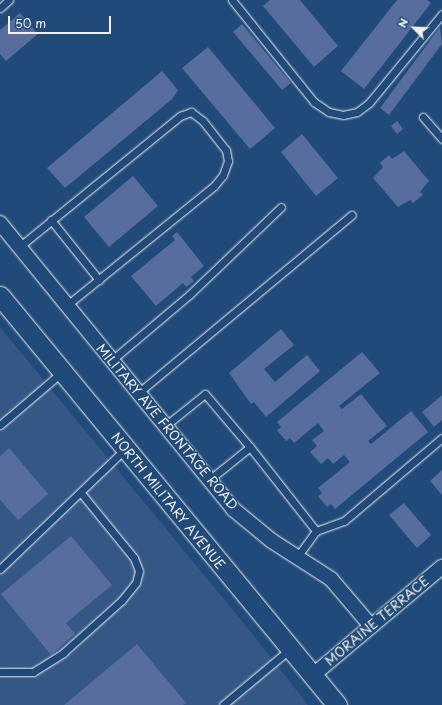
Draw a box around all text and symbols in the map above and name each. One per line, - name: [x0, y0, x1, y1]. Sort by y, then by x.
- scale bar: [10, 8, 113, 34]
- north arrow: [394, 8, 434, 48]
- text: 50 m: [15, 14, 46, 32]
- text: N: [393, 15, 412, 30]
- street label: MILITARY AVE FRONTAGE ROAD: [93, 340, 241, 514]
- street label: NORTH MILITARY AVENUE: [108, 429, 228, 573]
- street label: MORAINE TERRACE: [322, 573, 432, 669]

